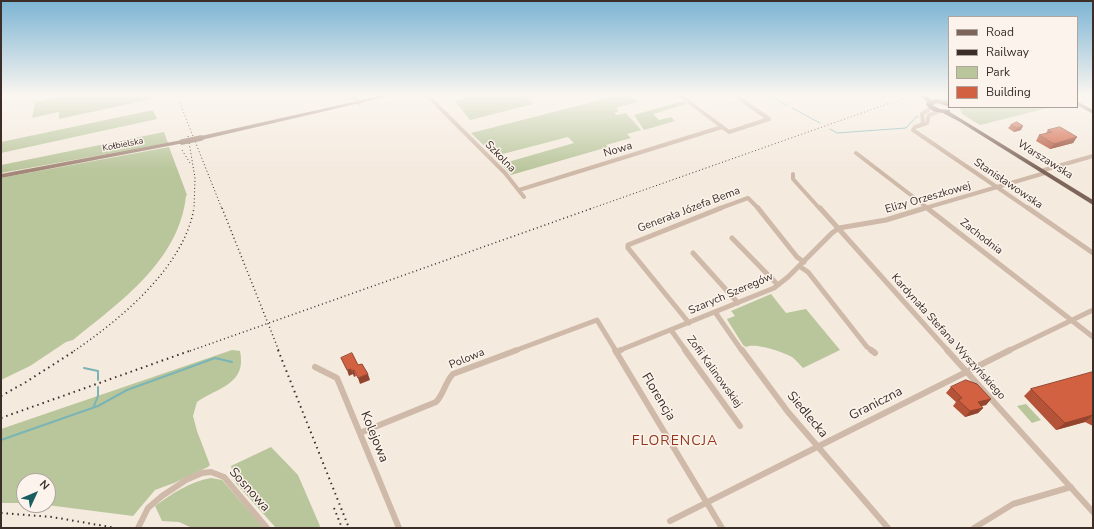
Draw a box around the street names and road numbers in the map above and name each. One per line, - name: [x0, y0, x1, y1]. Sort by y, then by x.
- street label: Kołbielska: [102, 136, 144, 154]
- street label: Warszawska: [1015, 138, 1075, 182]
- street label: Szkolna: [482, 139, 518, 175]
- street label: Nowa: [602, 139, 634, 161]
- street label: Stanisławowska: [971, 156, 1045, 212]
- street label: Elizy Orzeszkowej: [884, 179, 972, 217]
- street label: Generała Józefa Bema: [636, 184, 742, 236]
- street label: Zachodnia: [957, 216, 1005, 258]
- street label: Szarych Szeregów: [687, 270, 775, 318]
- street label: Kardynała Stefana Wyszyńskiego: [888, 271, 1008, 403]
- street label: Zofii Kalinowskiej: [683, 333, 745, 411]
- street label: Polowa: [447, 346, 487, 372]
- street label: Florencja: [638, 370, 678, 424]
- street label: Graniczna: [847, 384, 905, 424]
- street label: Siedlecka: [783, 389, 831, 441]
- street label: Kolejowa: [357, 409, 391, 465]
- street label: Sosnowa: [225, 465, 273, 515]

